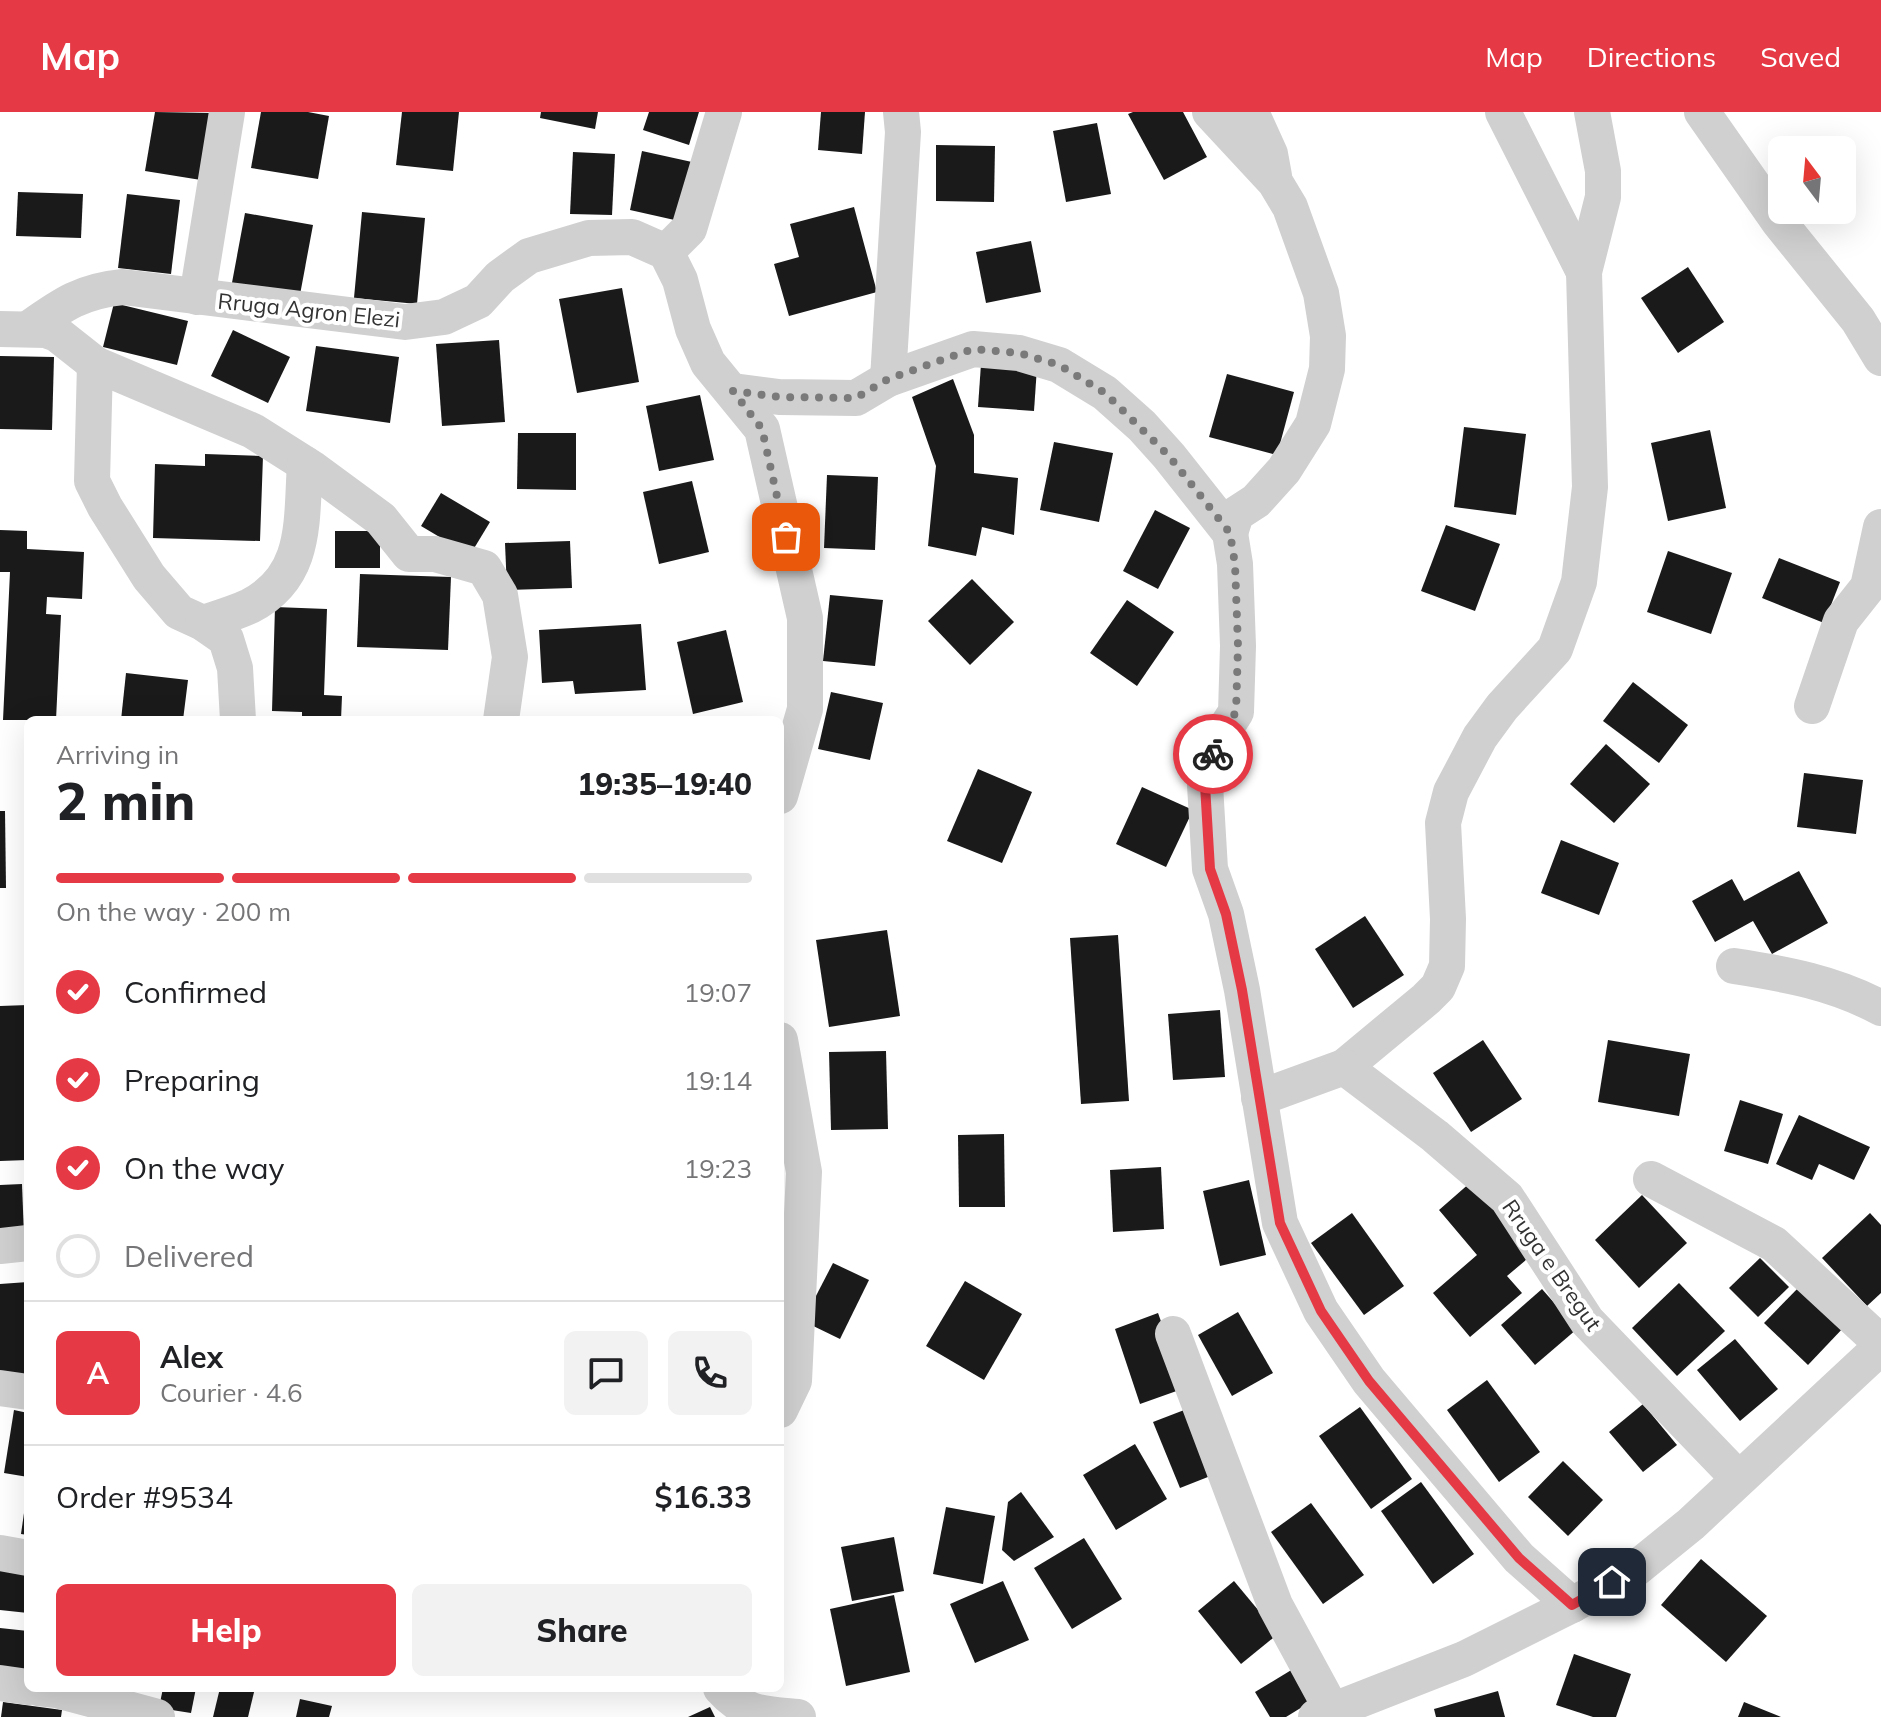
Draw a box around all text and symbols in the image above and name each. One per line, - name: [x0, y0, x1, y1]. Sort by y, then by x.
- text: Map: [40, 32, 120, 80]
- text: Map: [1485, 39, 1543, 74]
- text: Directions: [1587, 39, 1716, 74]
- text: Saved: [1760, 39, 1841, 74]
- north arrow: [1768, 136, 1856, 224]
- map controls: [1768, 136, 1856, 224]
- street label: Rruga Agron Elezi: [216, 287, 402, 333]
- pin: [752, 503, 820, 571]
- icon: bag: [764, 515, 808, 559]
- courier: [1173, 714, 1253, 794]
- icon: bike: [1191, 732, 1235, 776]
- text: Arriving in: [56, 738, 179, 771]
- text: 19:35–19:40: [577, 765, 752, 803]
- text: 2 min: [56, 768, 195, 833]
- text: On the way · 200 m: [56, 895, 291, 928]
- icon: check: [56, 970, 100, 1014]
- text: Confirmed: [124, 973, 267, 1011]
- text: 19:07: [684, 976, 752, 1009]
- icon: check: [56, 1058, 100, 1102]
- text: Preparing: [124, 1061, 260, 1099]
- text: 19:14: [684, 1064, 752, 1097]
- icon: check: [56, 1146, 100, 1190]
- text: On the way: [124, 1149, 284, 1187]
- text: 19:23: [684, 1152, 752, 1185]
- street label: Rruga e Bregut: [1496, 1194, 1608, 1336]
- text: Delivered: [124, 1237, 254, 1275]
- button: chat: [564, 1331, 648, 1415]
- button: phone: [668, 1331, 752, 1415]
- text: Alex: [160, 1338, 223, 1376]
- text: A: [87, 1354, 109, 1392]
- text: Courier · 4.6: [160, 1376, 303, 1409]
- text: Order #9534: [56, 1478, 233, 1516]
- text: $16.33: [655, 1478, 752, 1516]
- pin: [1578, 1548, 1646, 1616]
- icon: home: [1590, 1560, 1634, 1604]
- button: Help: [56, 1584, 396, 1676]
- button: Share: [412, 1584, 752, 1676]

